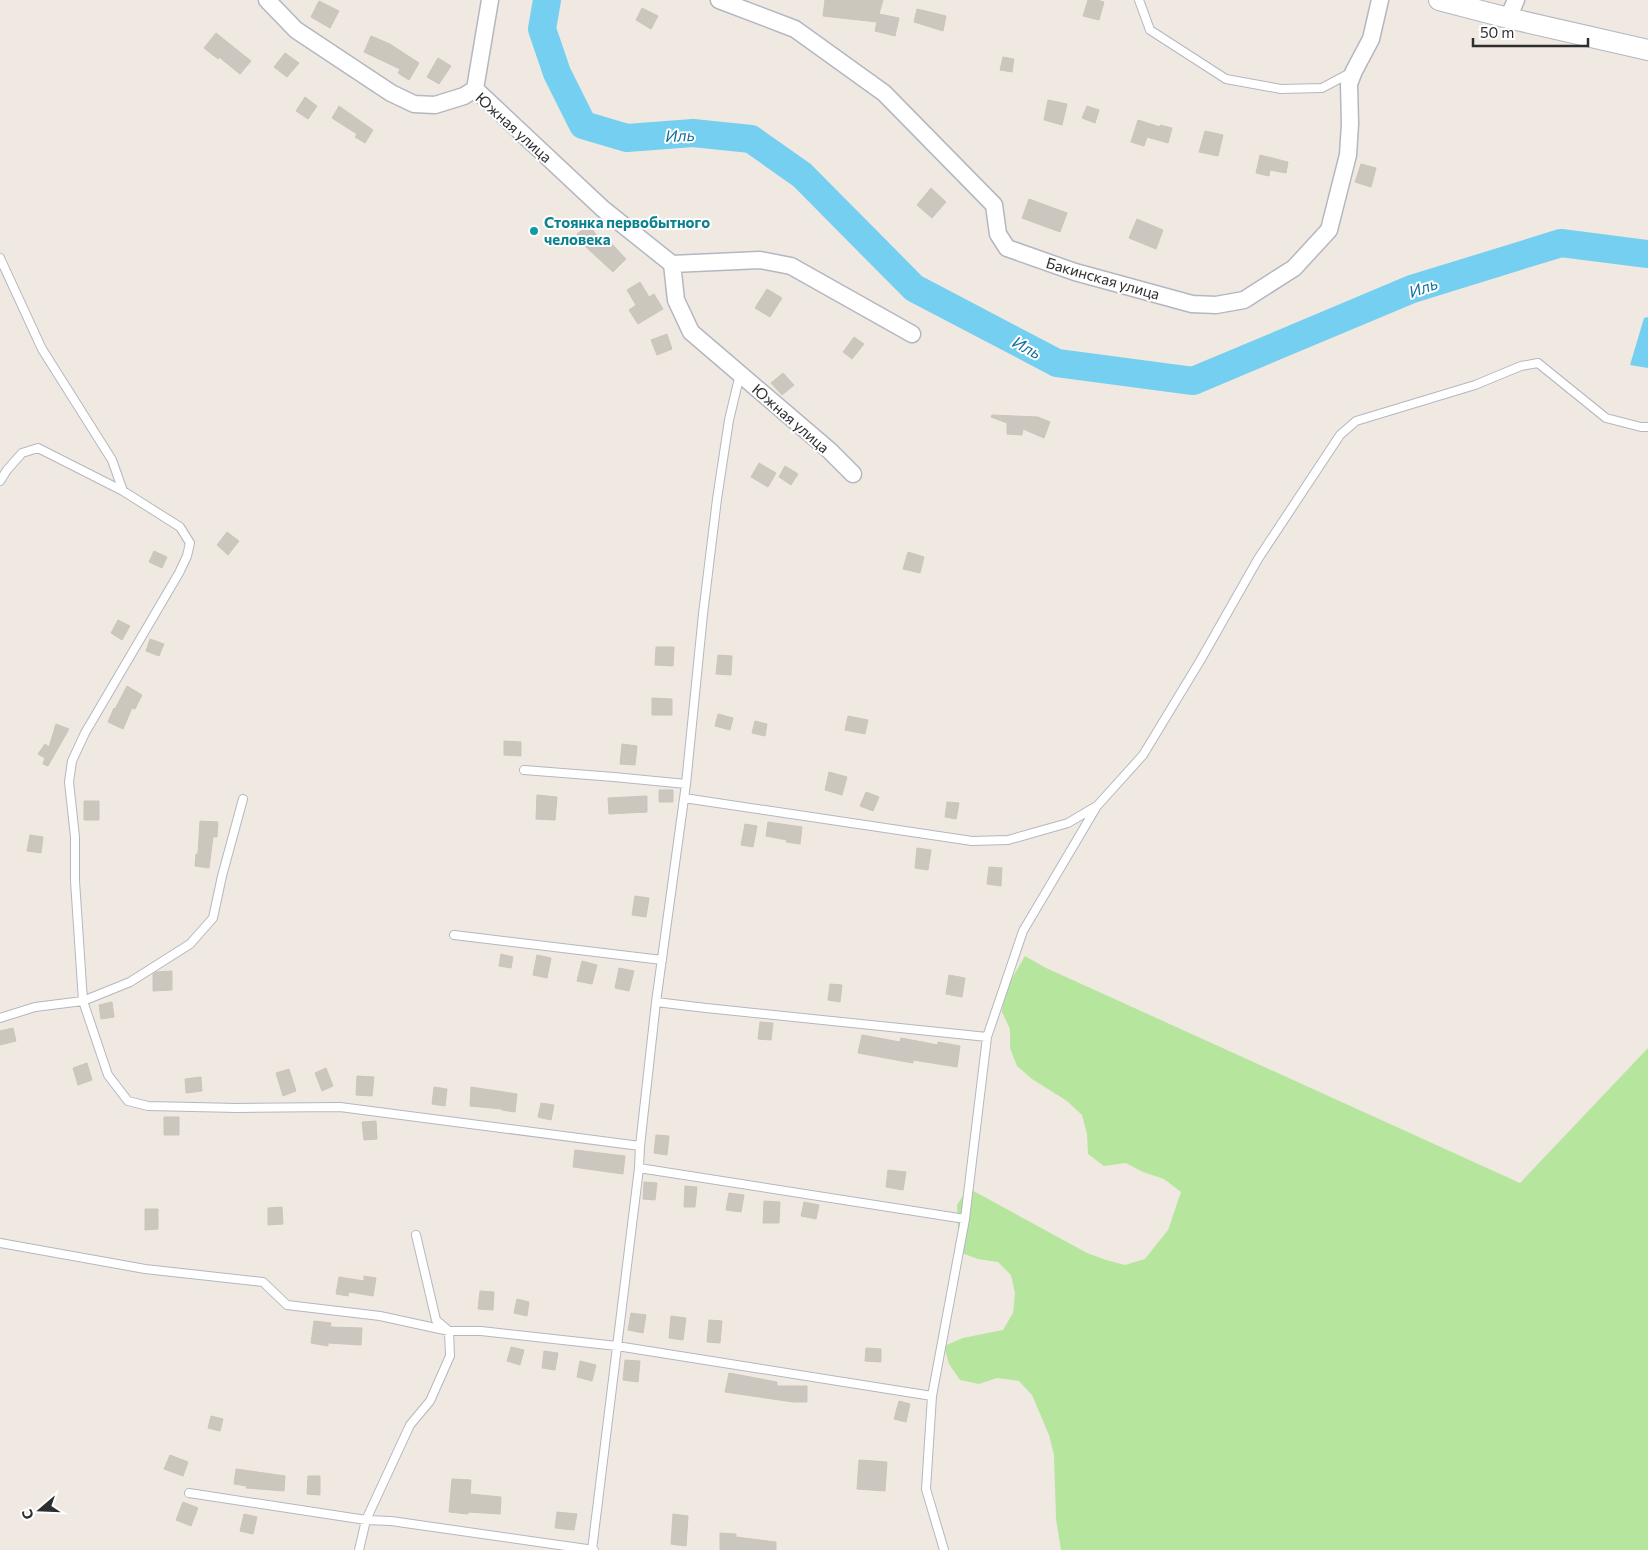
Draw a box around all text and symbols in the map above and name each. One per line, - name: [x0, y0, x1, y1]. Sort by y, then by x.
- scale bar: [1473, 15, 1588, 47]
- text: 50 m: [1480, 23, 1514, 41]
- street label: Южная улица: [472, 88, 556, 166]
- water label: Иль: [665, 125, 695, 145]
- place label: Стоянка первобытного человека: [544, 213, 710, 248]
- marker: Стоянка первобытного человека: [528, 225, 540, 237]
- street label: Бакинская улица: [1044, 253, 1162, 303]
- water label: Иль: [1406, 273, 1440, 301]
- water label: Иль: [1010, 332, 1044, 362]
- street label: Южная улица: [749, 380, 833, 456]
- north arrow: [15, 1485, 65, 1535]
- text: С: [18, 1507, 37, 1522]

